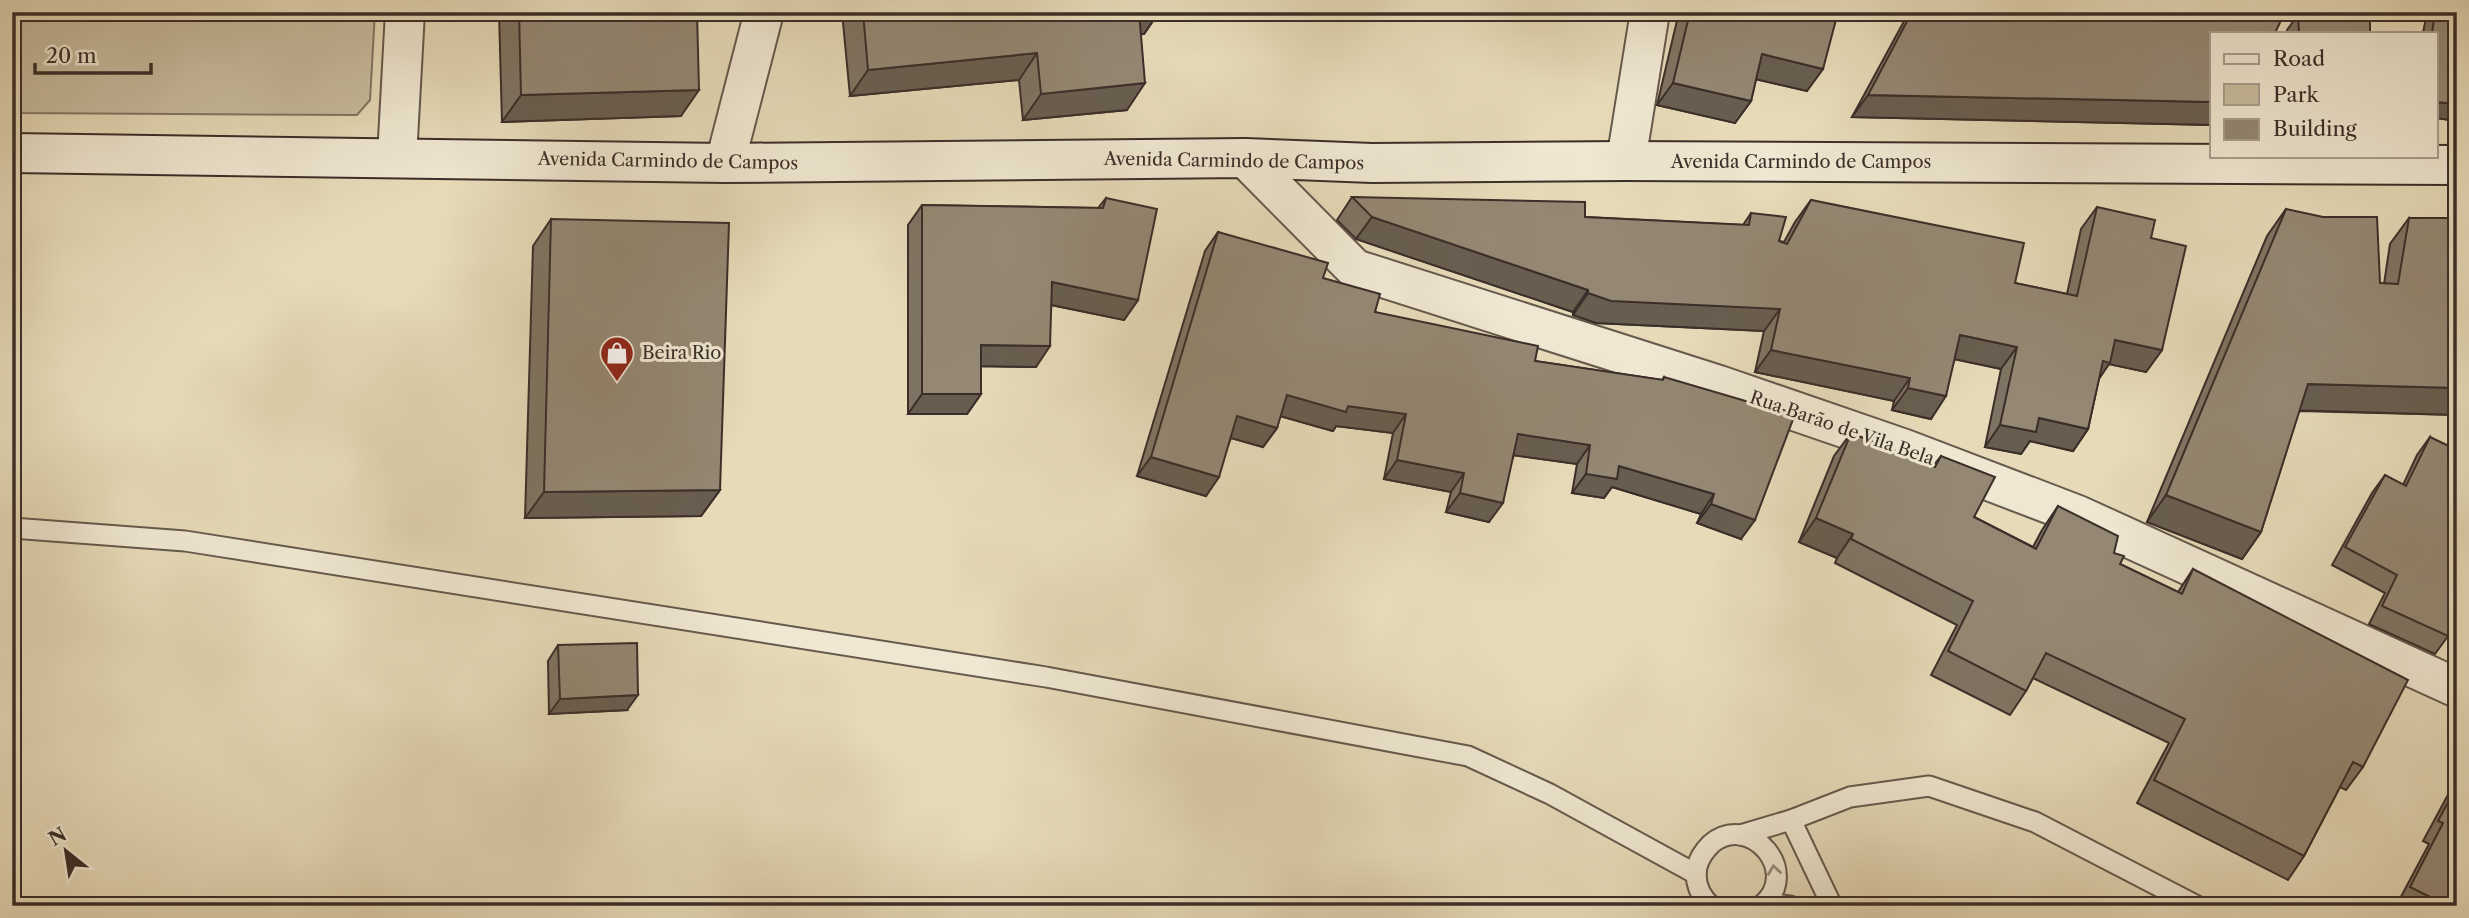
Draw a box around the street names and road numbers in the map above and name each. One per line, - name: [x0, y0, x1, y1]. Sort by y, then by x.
- street label: Avenida Carmindo de Campos: [537, 148, 798, 174]
- street label: Avenida Carmindo de Campos: [1103, 148, 1364, 174]
- street label: Avenida Carmindo de Campos: [1670, 151, 1931, 173]
- street label: Rua Barão de Vila Bela: [1747, 386, 1938, 470]

